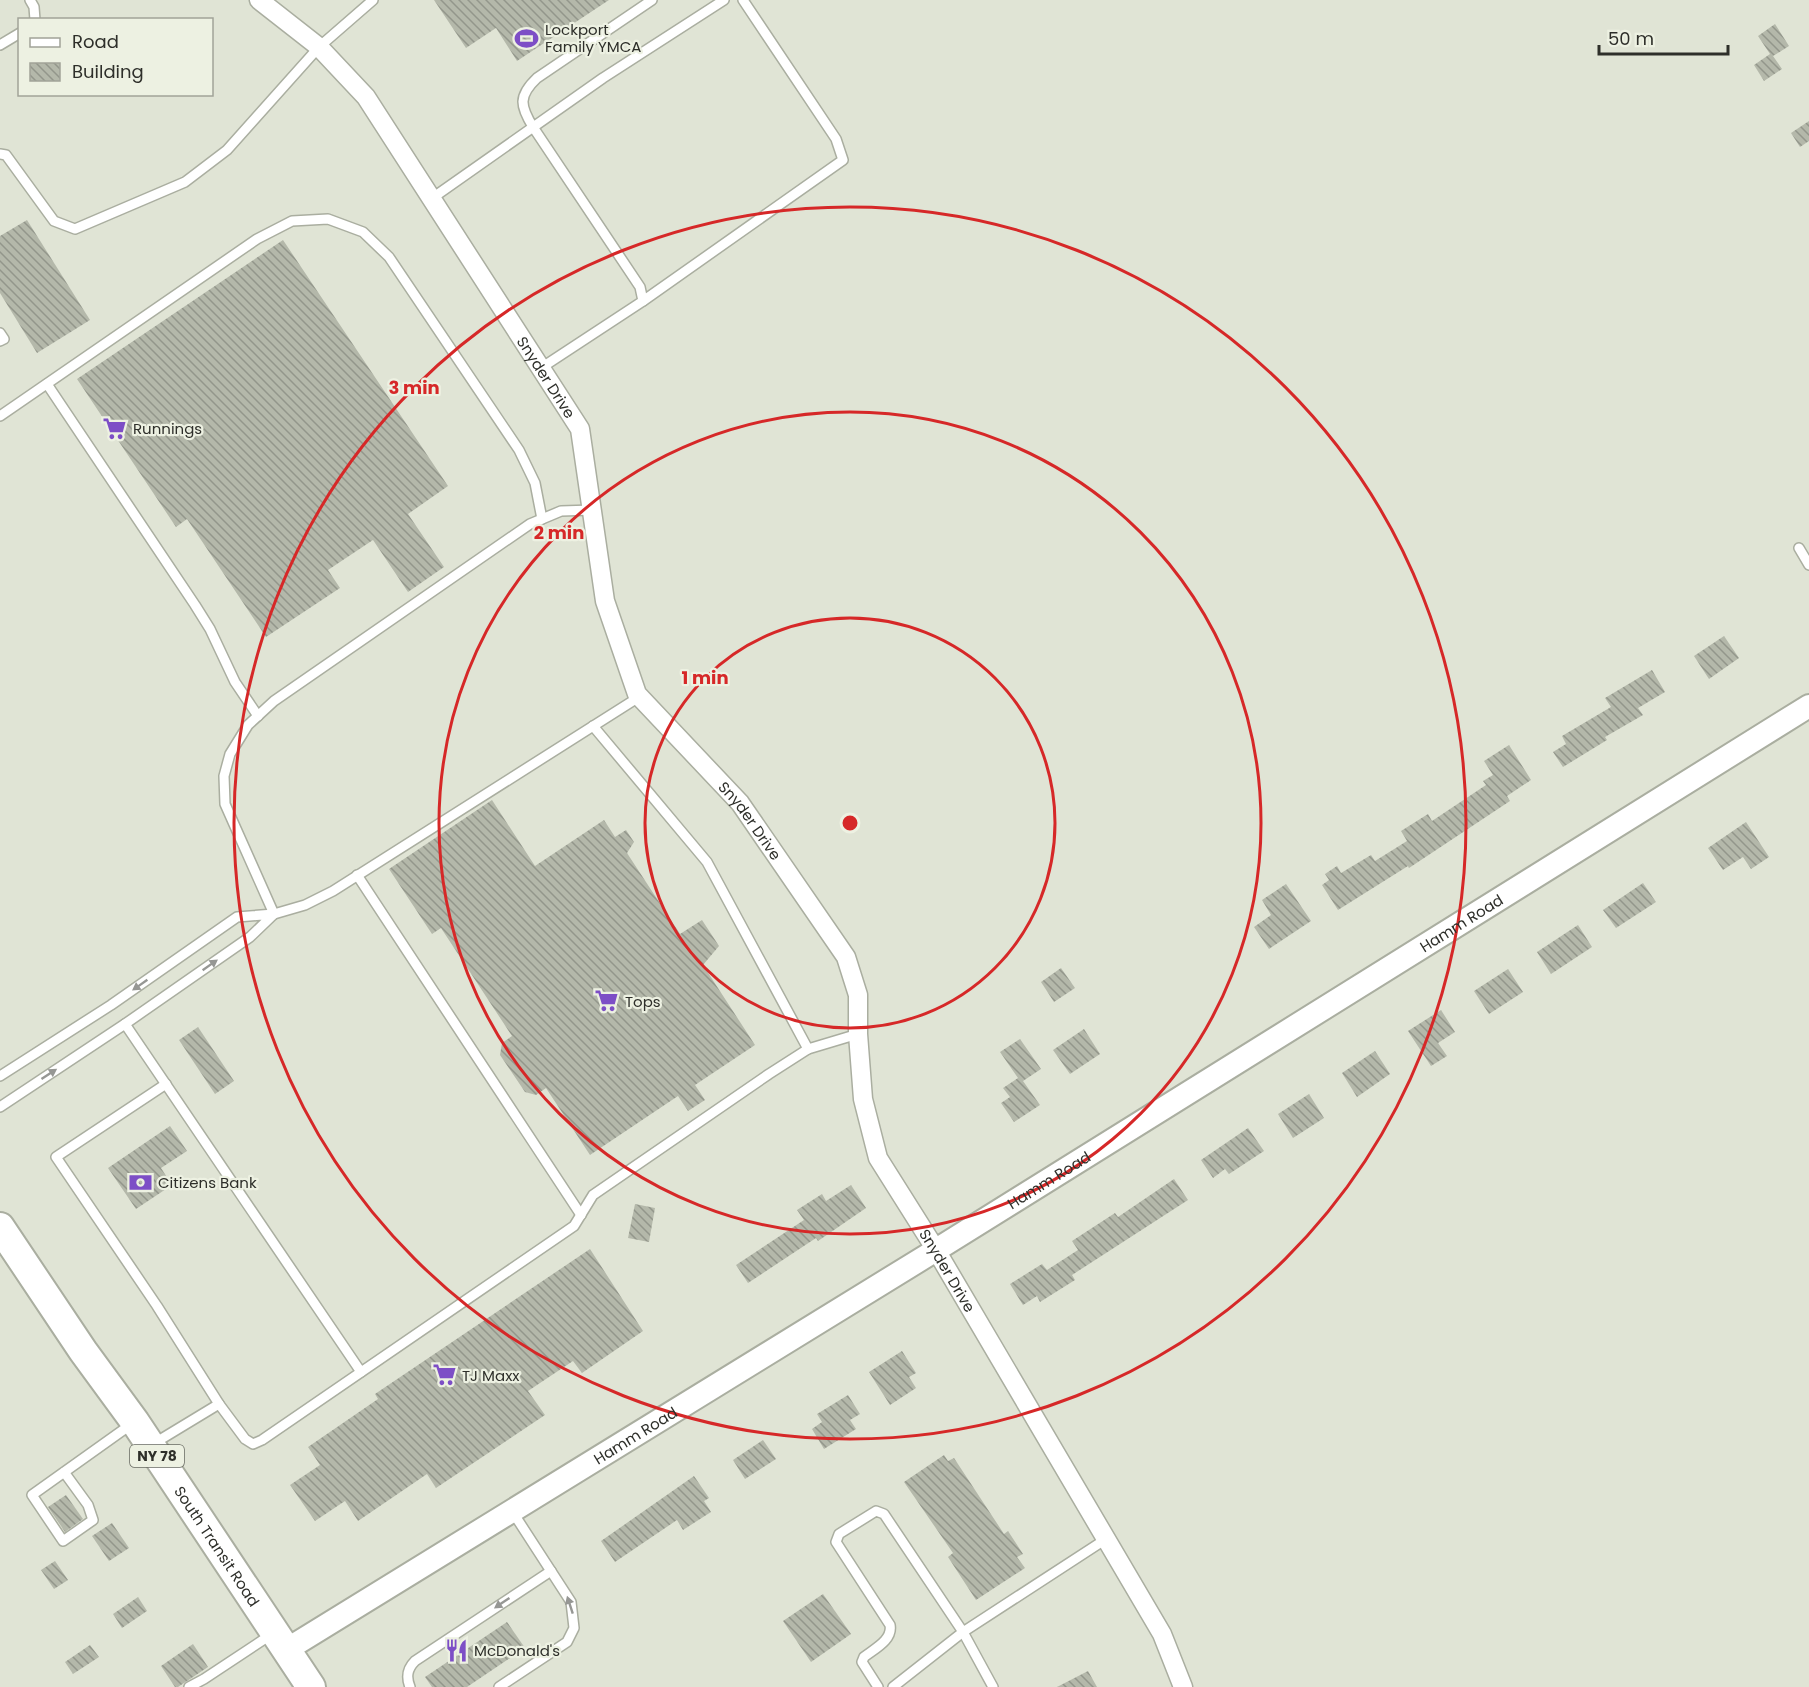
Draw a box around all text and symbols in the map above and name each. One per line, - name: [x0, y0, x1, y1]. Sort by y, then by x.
- legend: [18, 18, 213, 96]
- scale bar: [1599, 18, 1728, 56]
- place label: Lockport Family YMCA: [545, 19, 641, 57]
- sports icon: Lockport Family YMCA: [514, 25, 540, 51]
- text: 50 m: [1608, 26, 1654, 51]
- text: Road: [72, 29, 119, 54]
- text: Building: [72, 59, 144, 84]
- street label: Snyder Drive: [512, 332, 581, 422]
- text: 3 min: [388, 375, 440, 400]
- supermarket icon: Runnings: [102, 415, 128, 441]
- place label: Runnings: [133, 418, 202, 439]
- text: 2 min: [534, 520, 584, 545]
- text: 1 min: [681, 665, 729, 690]
- street label: Snyder Drive: [714, 776, 787, 864]
- centre of rings: [840, 813, 860, 833]
- street label: Hamm Road: [1416, 889, 1507, 957]
- one-way arrow: [202, 959, 218, 971]
- one-way arrow: [133, 979, 149, 991]
- supermarket icon: Tops: [594, 988, 620, 1014]
- place label: Tops: [625, 991, 661, 1012]
- one-way arrow: [41, 1069, 57, 1080]
- street label: Hamm Road: [1003, 1146, 1094, 1214]
- bank icon: Citizens Bank: [127, 1169, 153, 1195]
- place label: Citizens Bank: [158, 1172, 257, 1193]
- street label: Snyder Drive: [915, 1225, 981, 1316]
- supermarket icon: TJ Maxx: [431, 1362, 457, 1388]
- place label: TJ Maxx: [462, 1365, 520, 1386]
- street label: Hamm Road: [589, 1401, 681, 1469]
- road number: NY 78: [130, 1445, 184, 1467]
- street label: South Transit Road: [170, 1482, 265, 1610]
- one-way arrow: [565, 1595, 574, 1613]
- one-way arrow: [495, 1597, 511, 1609]
- restaurant icon: McDonald's: [443, 1637, 469, 1663]
- place label: McDonald's: [474, 1640, 560, 1661]

